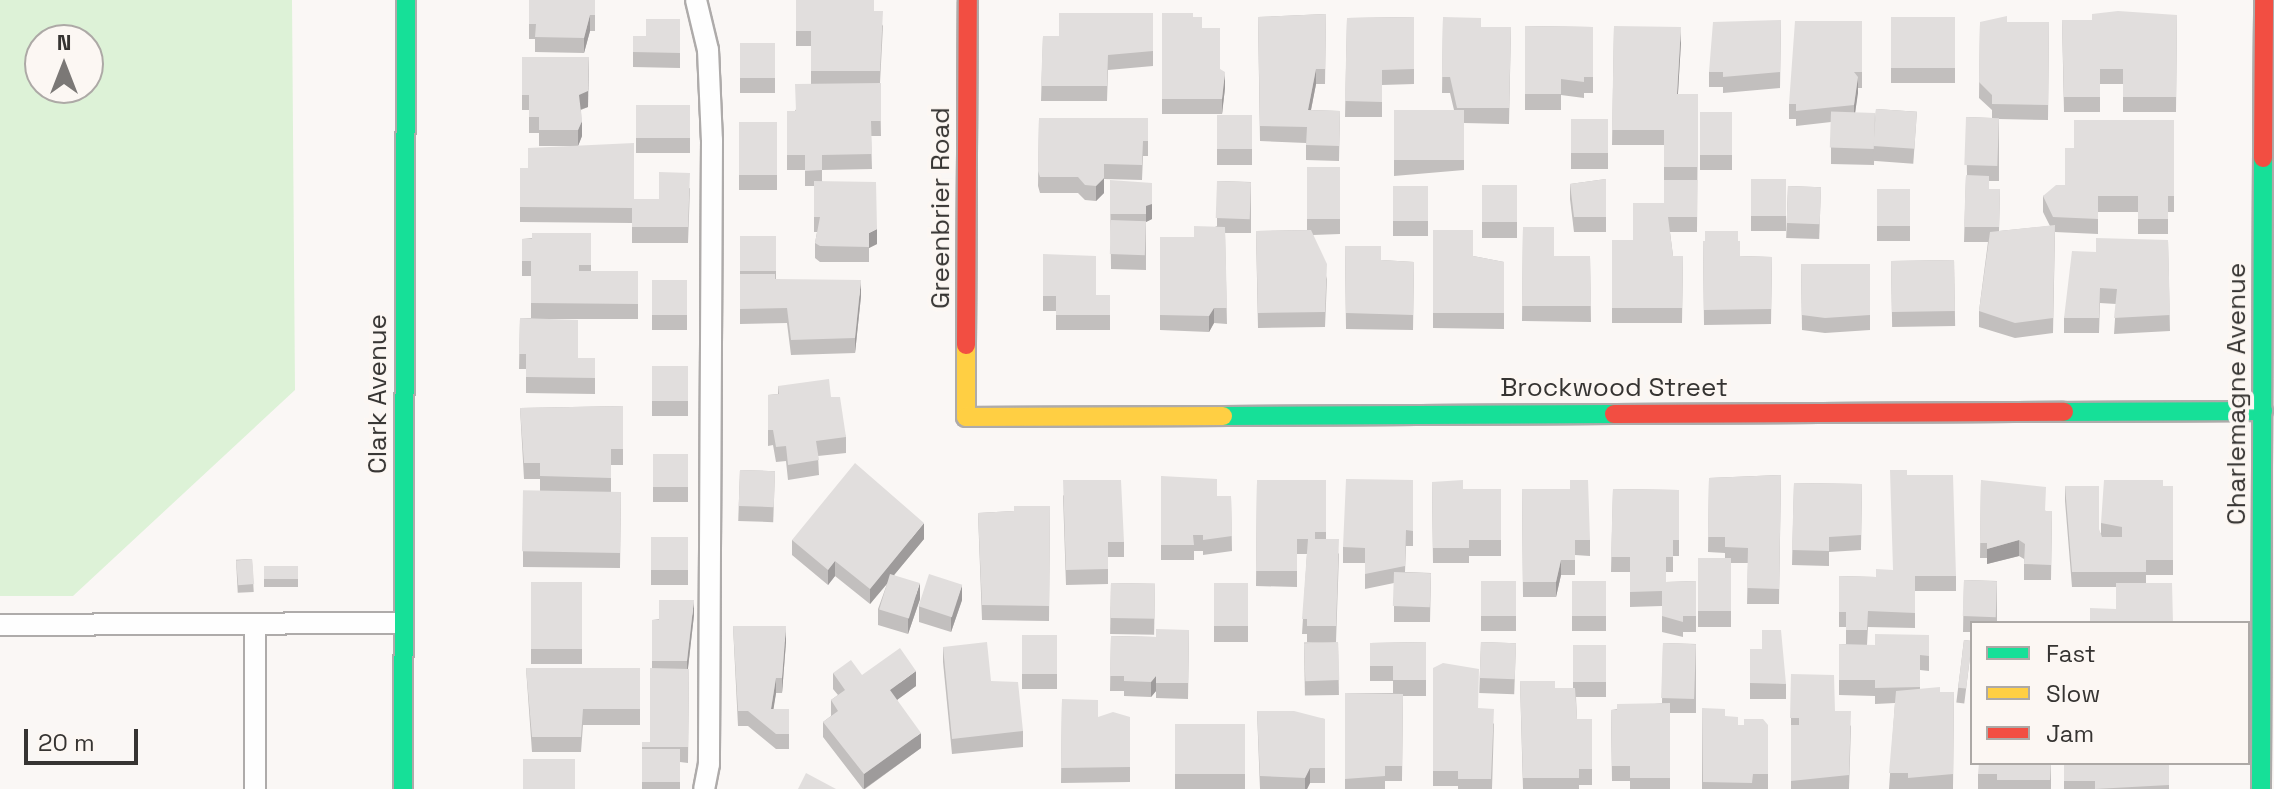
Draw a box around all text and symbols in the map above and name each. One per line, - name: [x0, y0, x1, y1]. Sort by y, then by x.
- north arrow: [24, 24, 104, 104]
- text: N: [57, 28, 71, 56]
- street label: Greenbrier Road: [925, 107, 957, 309]
- street label: Charlemagne Avenue: [2221, 263, 2253, 525]
- street label: Clark Avenue: [362, 314, 394, 474]
- street label: Brockwood Street: [1500, 372, 1728, 404]
- legend: [1970, 621, 2250, 765]
- text: Fast: [2046, 638, 2096, 669]
- text: Slow: [2046, 678, 2100, 709]
- scale bar: [28, 713, 142, 763]
- text: Jam: [2046, 718, 2094, 749]
- text: 20 m: [38, 727, 95, 758]

